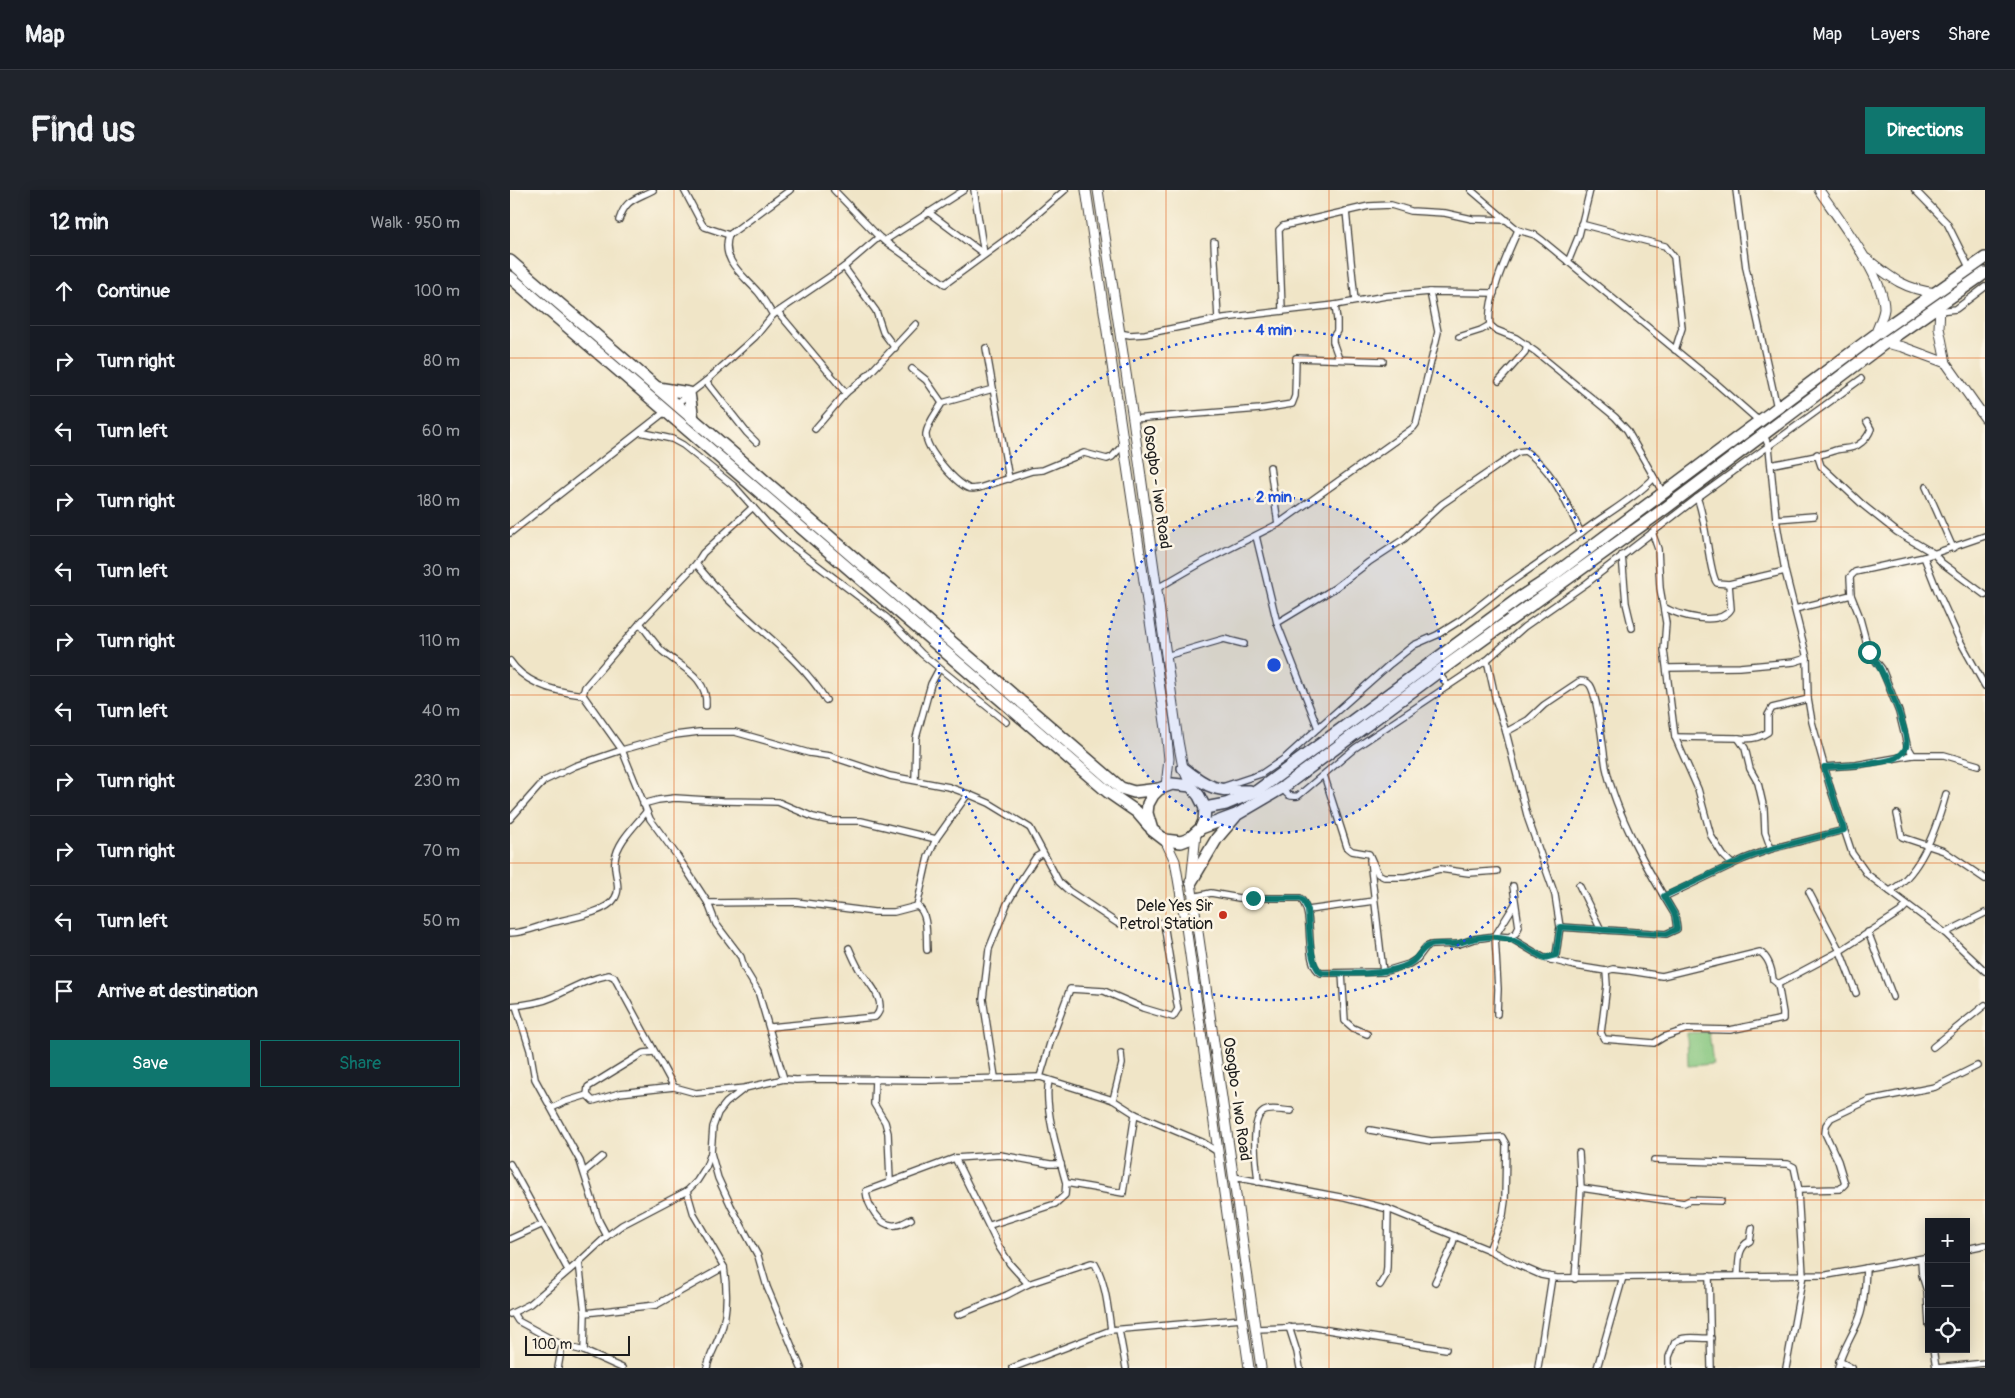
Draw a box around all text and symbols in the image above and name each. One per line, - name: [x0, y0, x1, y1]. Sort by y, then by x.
- text: Map: [25, 20, 65, 49]
- text: Map: [1813, 23, 1842, 46]
- text: Layers: [1870, 23, 1920, 46]
- text: Share: [1948, 23, 1990, 46]
- button: Directions: [1865, 107, 1985, 154]
- text: Find us: [30, 108, 135, 152]
- text: 12 min: [50, 209, 109, 236]
- text: Walk · 950 m: [371, 213, 460, 233]
- icon: ahead: [50, 277, 78, 305]
- text: Continue: [97, 279, 170, 303]
- text: 100 m: [414, 281, 460, 301]
- text: 4 min: [1256, 321, 1293, 340]
- icon: right: [50, 347, 78, 375]
- text: Turn right: [97, 349, 175, 373]
- text: 80 m: [423, 351, 460, 371]
- icon: left: [50, 417, 78, 445]
- text: Turn left: [97, 419, 167, 443]
- text: 60 m: [422, 421, 460, 441]
- street label: Osogbo - Iwo Road: [1138, 424, 1176, 550]
- icon: right: [50, 487, 78, 515]
- text: 2 min: [1256, 488, 1292, 507]
- text: Turn right: [97, 489, 175, 513]
- text: 180 m: [417, 491, 460, 511]
- icon: left: [50, 557, 78, 585]
- text: Turn left: [97, 559, 167, 583]
- text: 30 m: [422, 561, 460, 581]
- icon: right: [50, 627, 78, 655]
- text: Turn right: [97, 629, 175, 653]
- text: 110 m: [419, 631, 460, 651]
- route start: [1858, 641, 1881, 664]
- centre of rings: [1265, 656, 1283, 674]
- icon: left: [50, 697, 78, 725]
- text: Turn left: [97, 699, 167, 723]
- text: 40 m: [422, 701, 460, 721]
- icon: right: [50, 767, 78, 795]
- text: Turn right: [97, 769, 175, 793]
- text: 230 m: [414, 771, 460, 791]
- icon: right: [50, 837, 78, 865]
- text: Turn right: [97, 839, 175, 863]
- text: 70 m: [423, 841, 460, 861]
- route end: [1242, 887, 1265, 910]
- place label: Dele Yes Sir Petrol Station: [1119, 896, 1213, 934]
- icon: left: [50, 907, 78, 935]
- text: Turn left: [97, 909, 167, 933]
- marker: Dele Yes Sir Petrol Station: [1217, 909, 1229, 921]
- text: 50 m: [423, 911, 460, 931]
- icon: arrive: [50, 977, 78, 1005]
- text: Arrive at destination: [97, 979, 258, 1003]
- street label: Osogbo - Iwo Road: [1218, 1036, 1256, 1162]
- button: Save: [50, 1040, 250, 1087]
- button: Share: [260, 1040, 460, 1087]
- map controls: [1925, 1218, 1970, 1353]
- button: +: [1925, 1218, 1970, 1263]
- button: −: [1925, 1263, 1970, 1308]
- button: locate: [1925, 1308, 1970, 1353]
- scale bar: [525, 1333, 630, 1356]
- text: 100 m: [532, 1336, 572, 1353]

